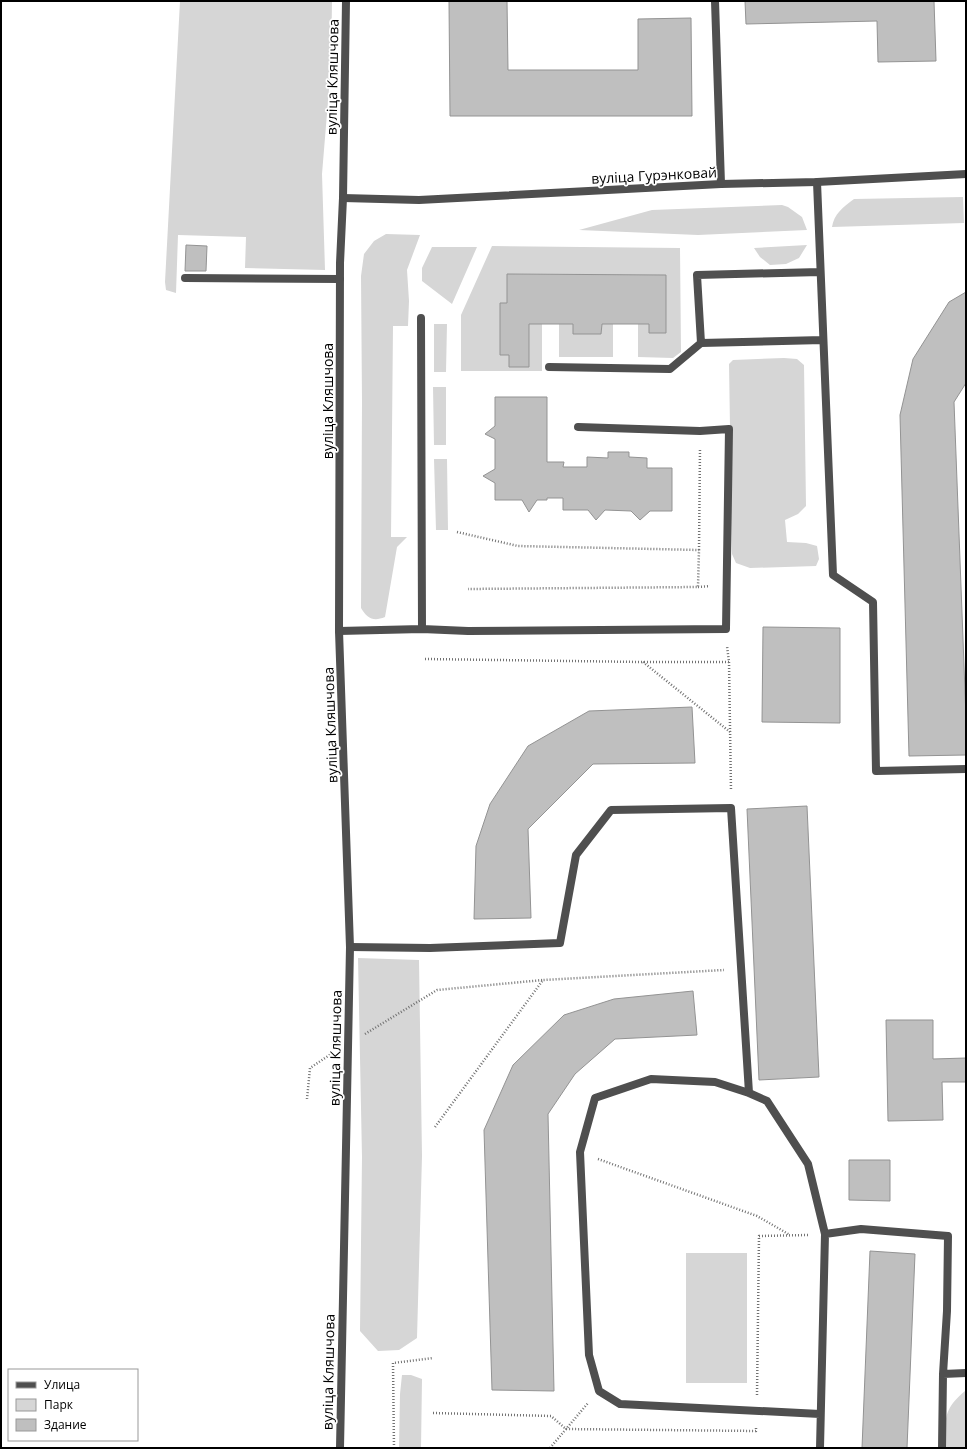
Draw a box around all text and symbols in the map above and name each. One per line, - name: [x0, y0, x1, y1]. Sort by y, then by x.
- street label: вуліца Кляшчова: [321, 19, 343, 135]
- street label: вуліца Гурэнковай: [591, 162, 717, 188]
- street label: вуліца Кляшчова: [318, 343, 337, 459]
- street label: вуліца Кляшчова: [318, 667, 342, 783]
- street label: вуліца Кляшчова: [324, 990, 346, 1106]
- street label: вуліца Кляшчова: [317, 1314, 339, 1430]
- legend: [8, 1369, 138, 1441]
- text: Улица: [44, 1376, 80, 1393]
- text: Парк: [44, 1396, 74, 1413]
- text: Здание: [44, 1416, 87, 1433]

